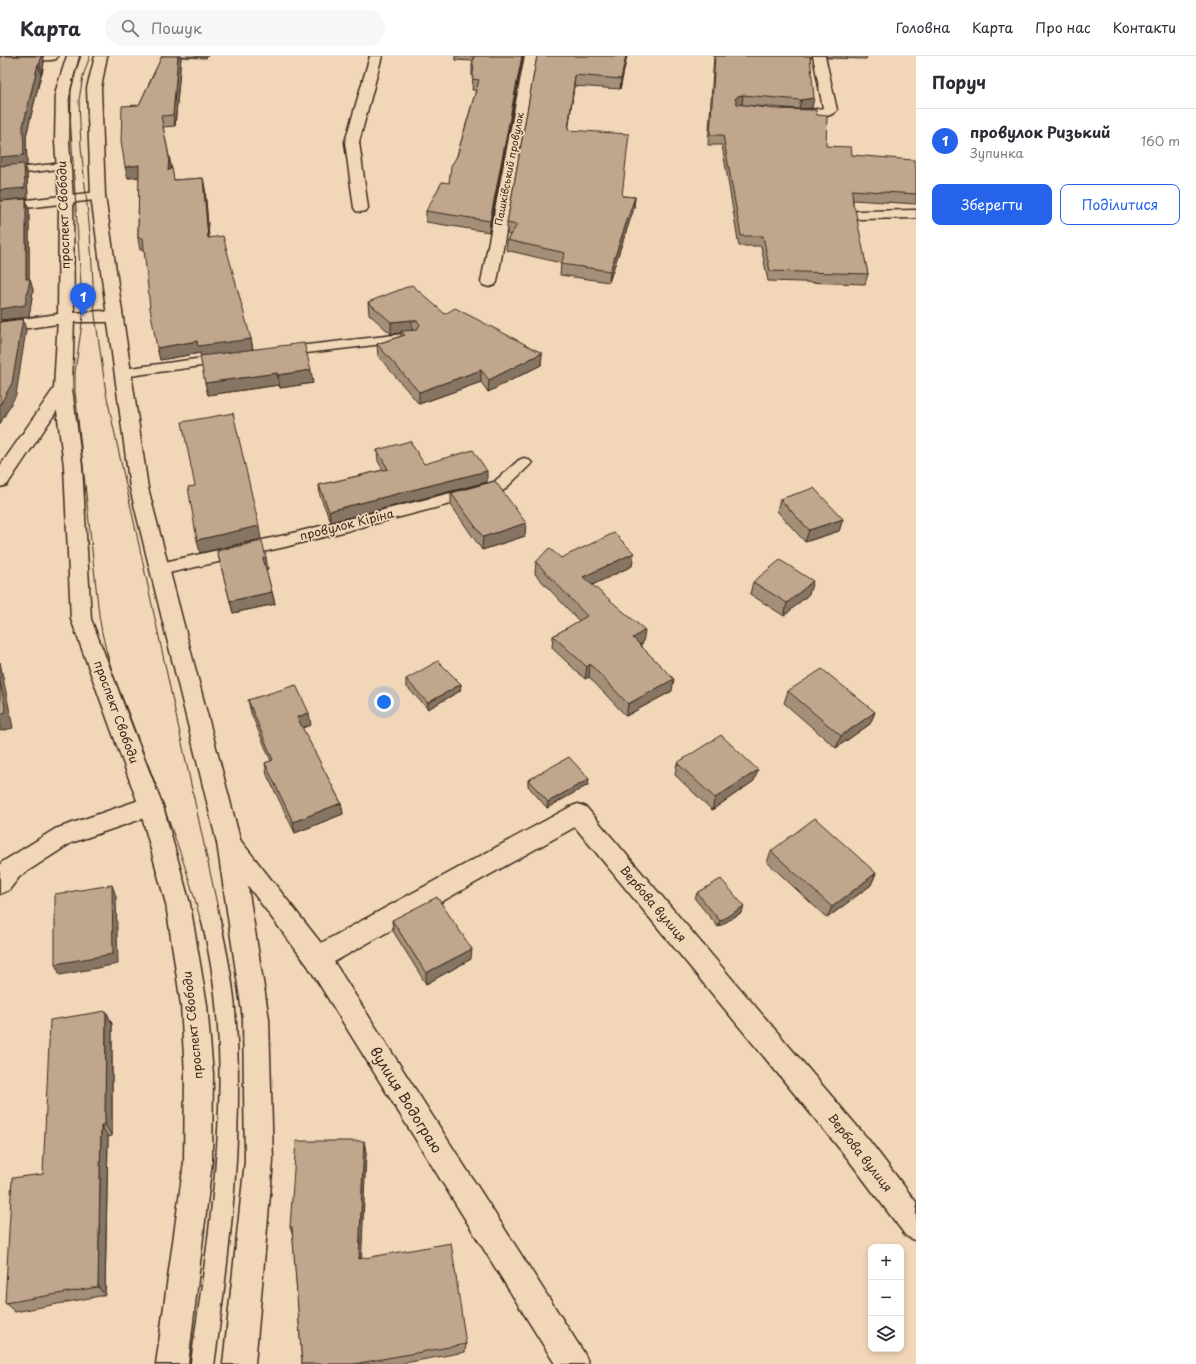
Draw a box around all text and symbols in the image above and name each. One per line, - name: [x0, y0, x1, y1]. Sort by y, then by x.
- search box: [105, 10, 385, 46]
- text: Карта: [20, 14, 81, 42]
- text: Пошук: [151, 16, 202, 39]
- icon: search: [119, 17, 141, 39]
- text: Головна: [896, 17, 950, 38]
- text: Карта: [972, 17, 1013, 38]
- text: Про нас: [1035, 17, 1091, 38]
- text: Контакти: [1113, 17, 1176, 38]
- text: Поруч: [932, 69, 986, 95]
- street label: Пашківський провулок: [490, 111, 528, 227]
- text: провулок Ризький: [970, 120, 1111, 143]
- text: 1: [942, 131, 948, 150]
- text: 160 m: [1141, 131, 1180, 150]
- text: Зупинка: [970, 143, 1024, 162]
- street label: проспект Свободи: [52, 161, 74, 270]
- button: Зберегти: [932, 184, 1052, 225]
- button: Поділитися: [1060, 184, 1180, 225]
- pin: 1: [70, 283, 96, 316]
- street label: провулок Кіріна: [298, 503, 396, 544]
- street label: проспект Свободи: [90, 658, 144, 766]
- your location: [374, 692, 394, 712]
- street label: Вербова вулиця: [616, 861, 691, 946]
- street label: проспект Свободи: [177, 970, 207, 1080]
- street label: вулиця Водограю: [365, 1042, 448, 1157]
- street label: Вербова вулиця: [824, 1109, 897, 1195]
- map controls: [868, 1244, 904, 1352]
- button: +: [868, 1244, 904, 1280]
- button: −: [868, 1280, 904, 1316]
- button: layers: [868, 1316, 904, 1352]

